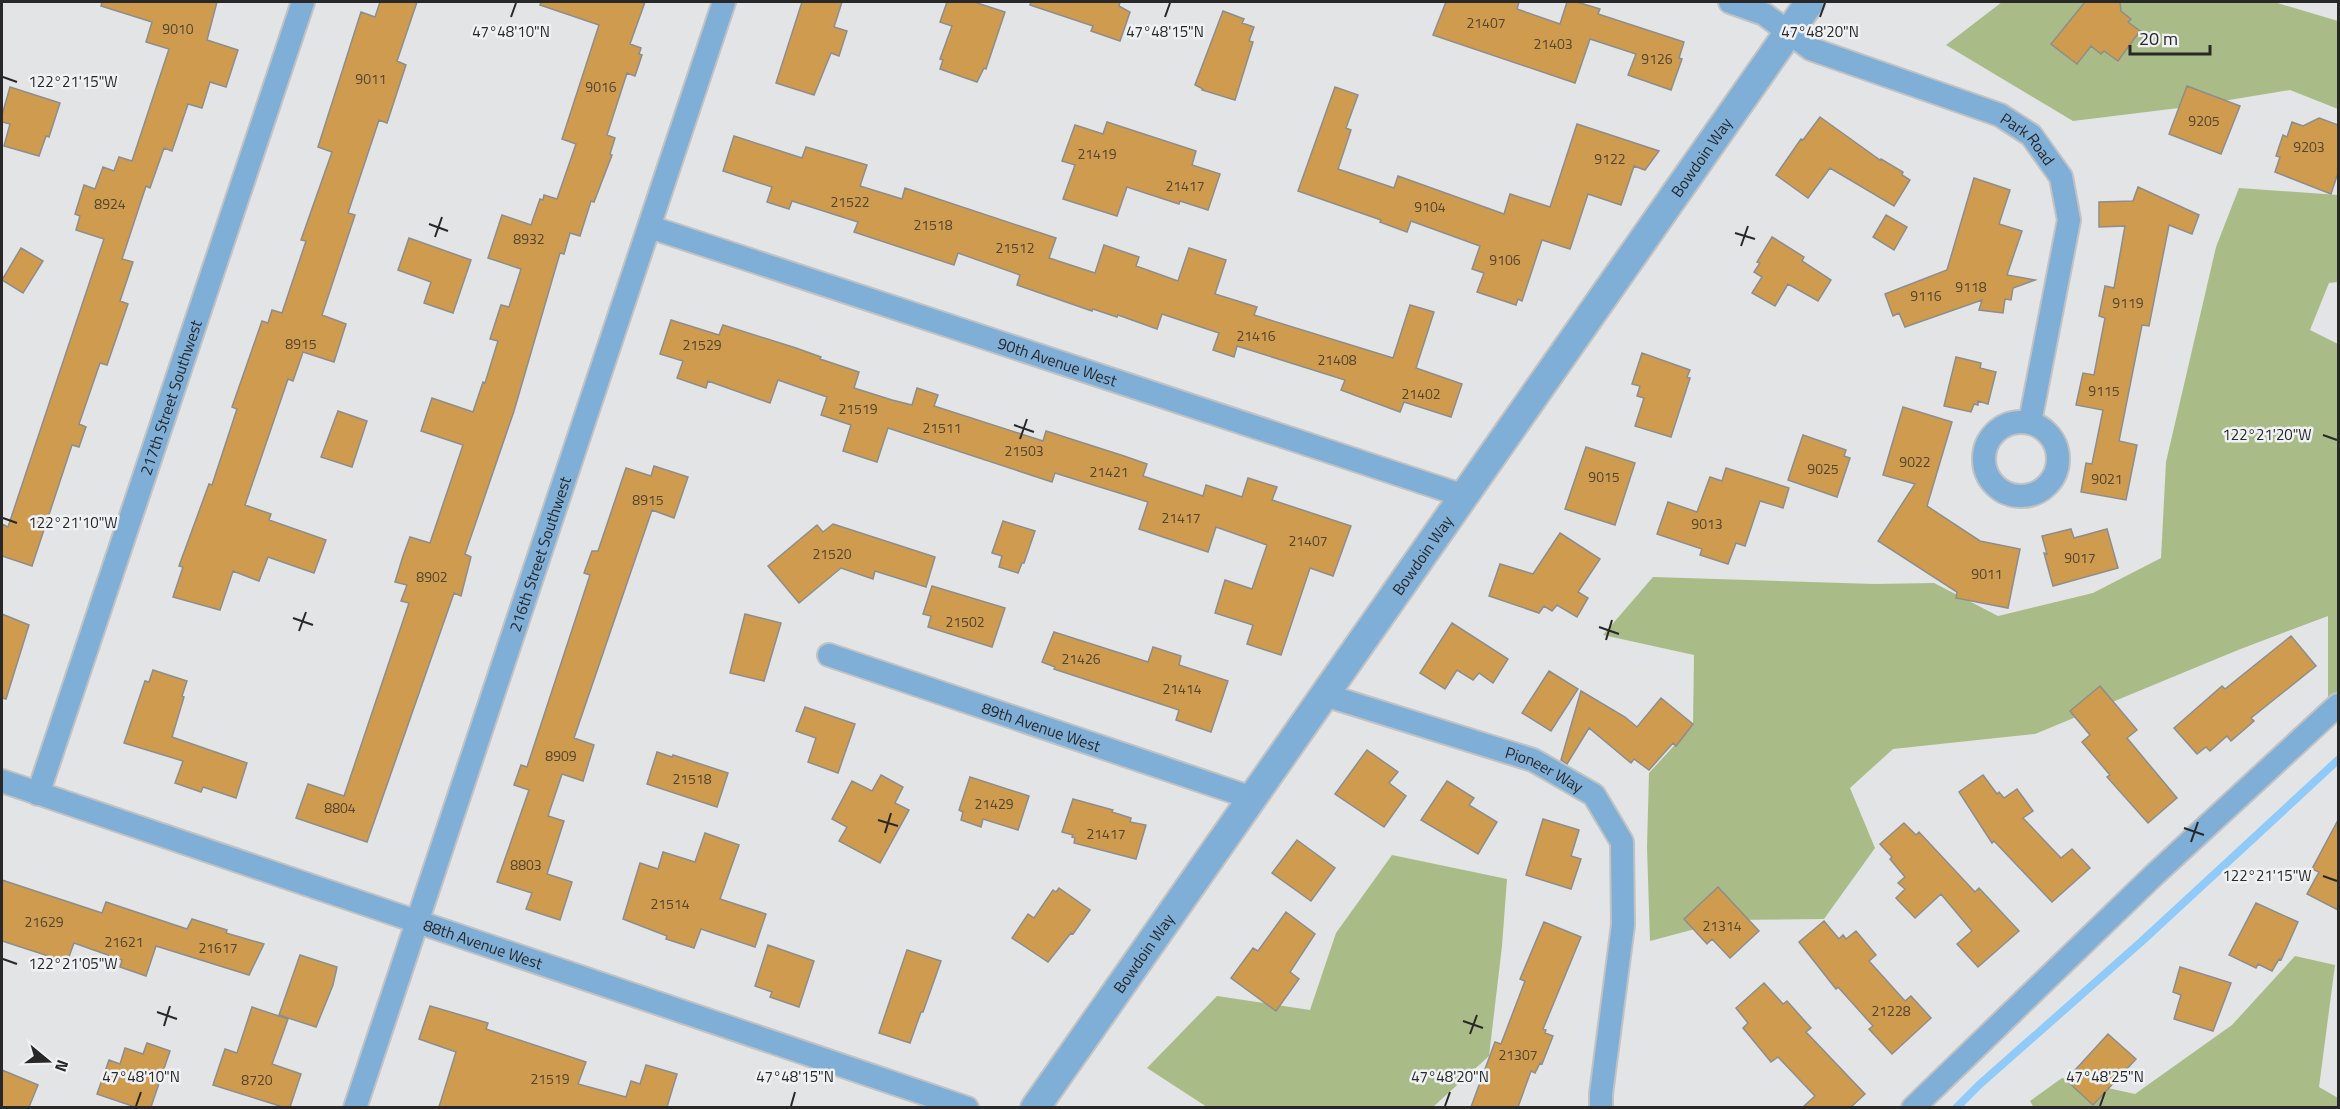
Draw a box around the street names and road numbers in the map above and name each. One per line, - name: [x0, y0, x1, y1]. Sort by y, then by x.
- street label: Park Road: [1996, 106, 2061, 170]
- street label: Bowdoin Way: [1665, 112, 1738, 202]
- street label: 217th Street Southwest: [133, 316, 208, 478]
- street label: 90th Avenue West: [995, 331, 1120, 393]
- street label: 216th Street Southwest: [503, 473, 577, 635]
- street label: Bowdoin Way: [1386, 510, 1459, 600]
- street label: 89th Avenue West: [978, 695, 1104, 758]
- street label: Pioneer Way: [1502, 740, 1588, 799]
- street label: Bowdoin Way: [1107, 908, 1180, 998]
- street label: 88th Avenue West: [420, 913, 546, 975]

